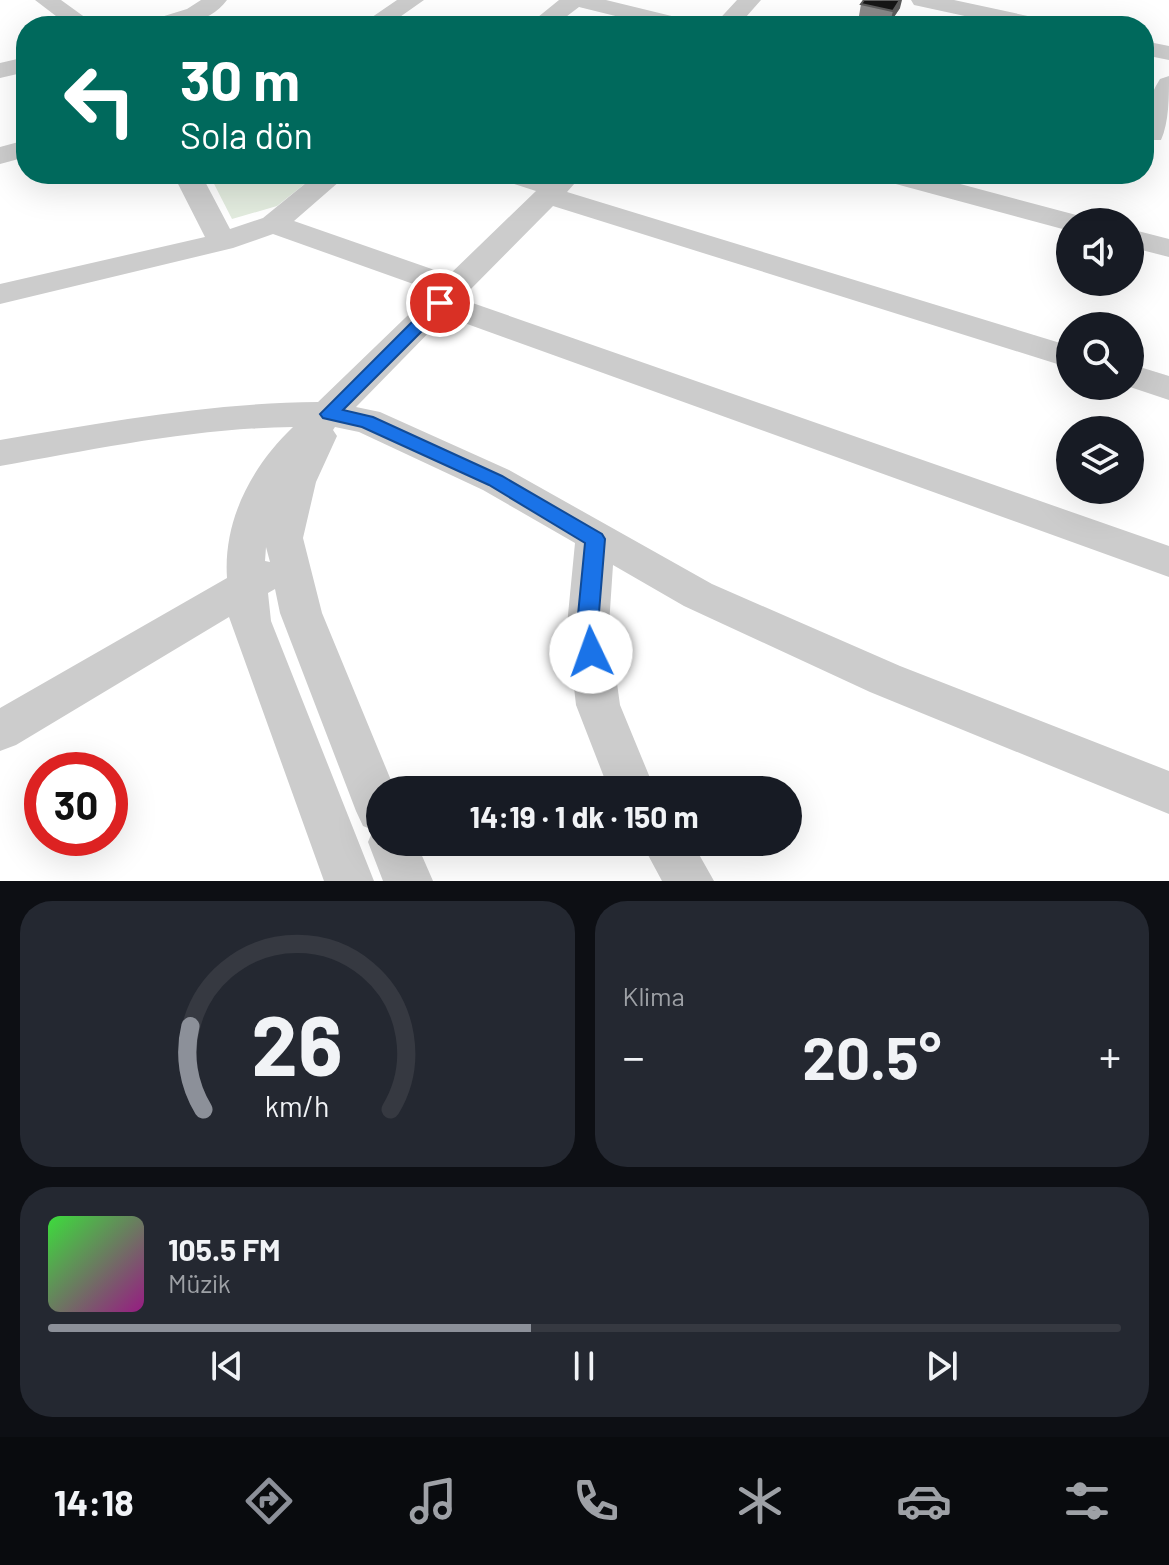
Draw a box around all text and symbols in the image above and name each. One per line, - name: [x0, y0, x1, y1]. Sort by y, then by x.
- text: 30 m: [180, 45, 300, 112]
- icon: left: [48, 48, 152, 152]
- text: Sola dön: [180, 113, 313, 156]
- map controls: [1056, 208, 1144, 504]
- button: sound: [1056, 208, 1144, 296]
- pin: [406, 269, 474, 337]
- icon: arrive: [418, 281, 462, 325]
- button: search: [1056, 312, 1144, 400]
- button: layers: [1056, 416, 1144, 504]
- position arrow: [549, 610, 633, 694]
- speed limit sign: 30: [24, 752, 128, 856]
- text: 14:19 · 1 dk · 150 m: [470, 798, 698, 834]
- text: Klima: [623, 980, 685, 1011]
- text: 26: [252, 993, 343, 1093]
- text: 20.5°: [802, 1020, 941, 1092]
- text: −: [623, 1029, 645, 1082]
- text: +: [1099, 1029, 1121, 1082]
- text: km/h: [265, 1088, 330, 1123]
- text: 105.5 FM: [168, 1231, 280, 1267]
- text: Müzik: [168, 1267, 231, 1298]
- icon: previous: [205, 1344, 249, 1388]
- icon: pause: [562, 1344, 606, 1388]
- icon: next: [920, 1344, 964, 1388]
- icon: directions: [241, 1473, 297, 1529]
- icon: music: [405, 1473, 461, 1529]
- icon: phone: [568, 1473, 624, 1529]
- icon: climate: [732, 1473, 788, 1529]
- icon: car: [896, 1473, 952, 1529]
- icon: filters: [1059, 1473, 1115, 1529]
- text: 14:18: [54, 1480, 134, 1523]

